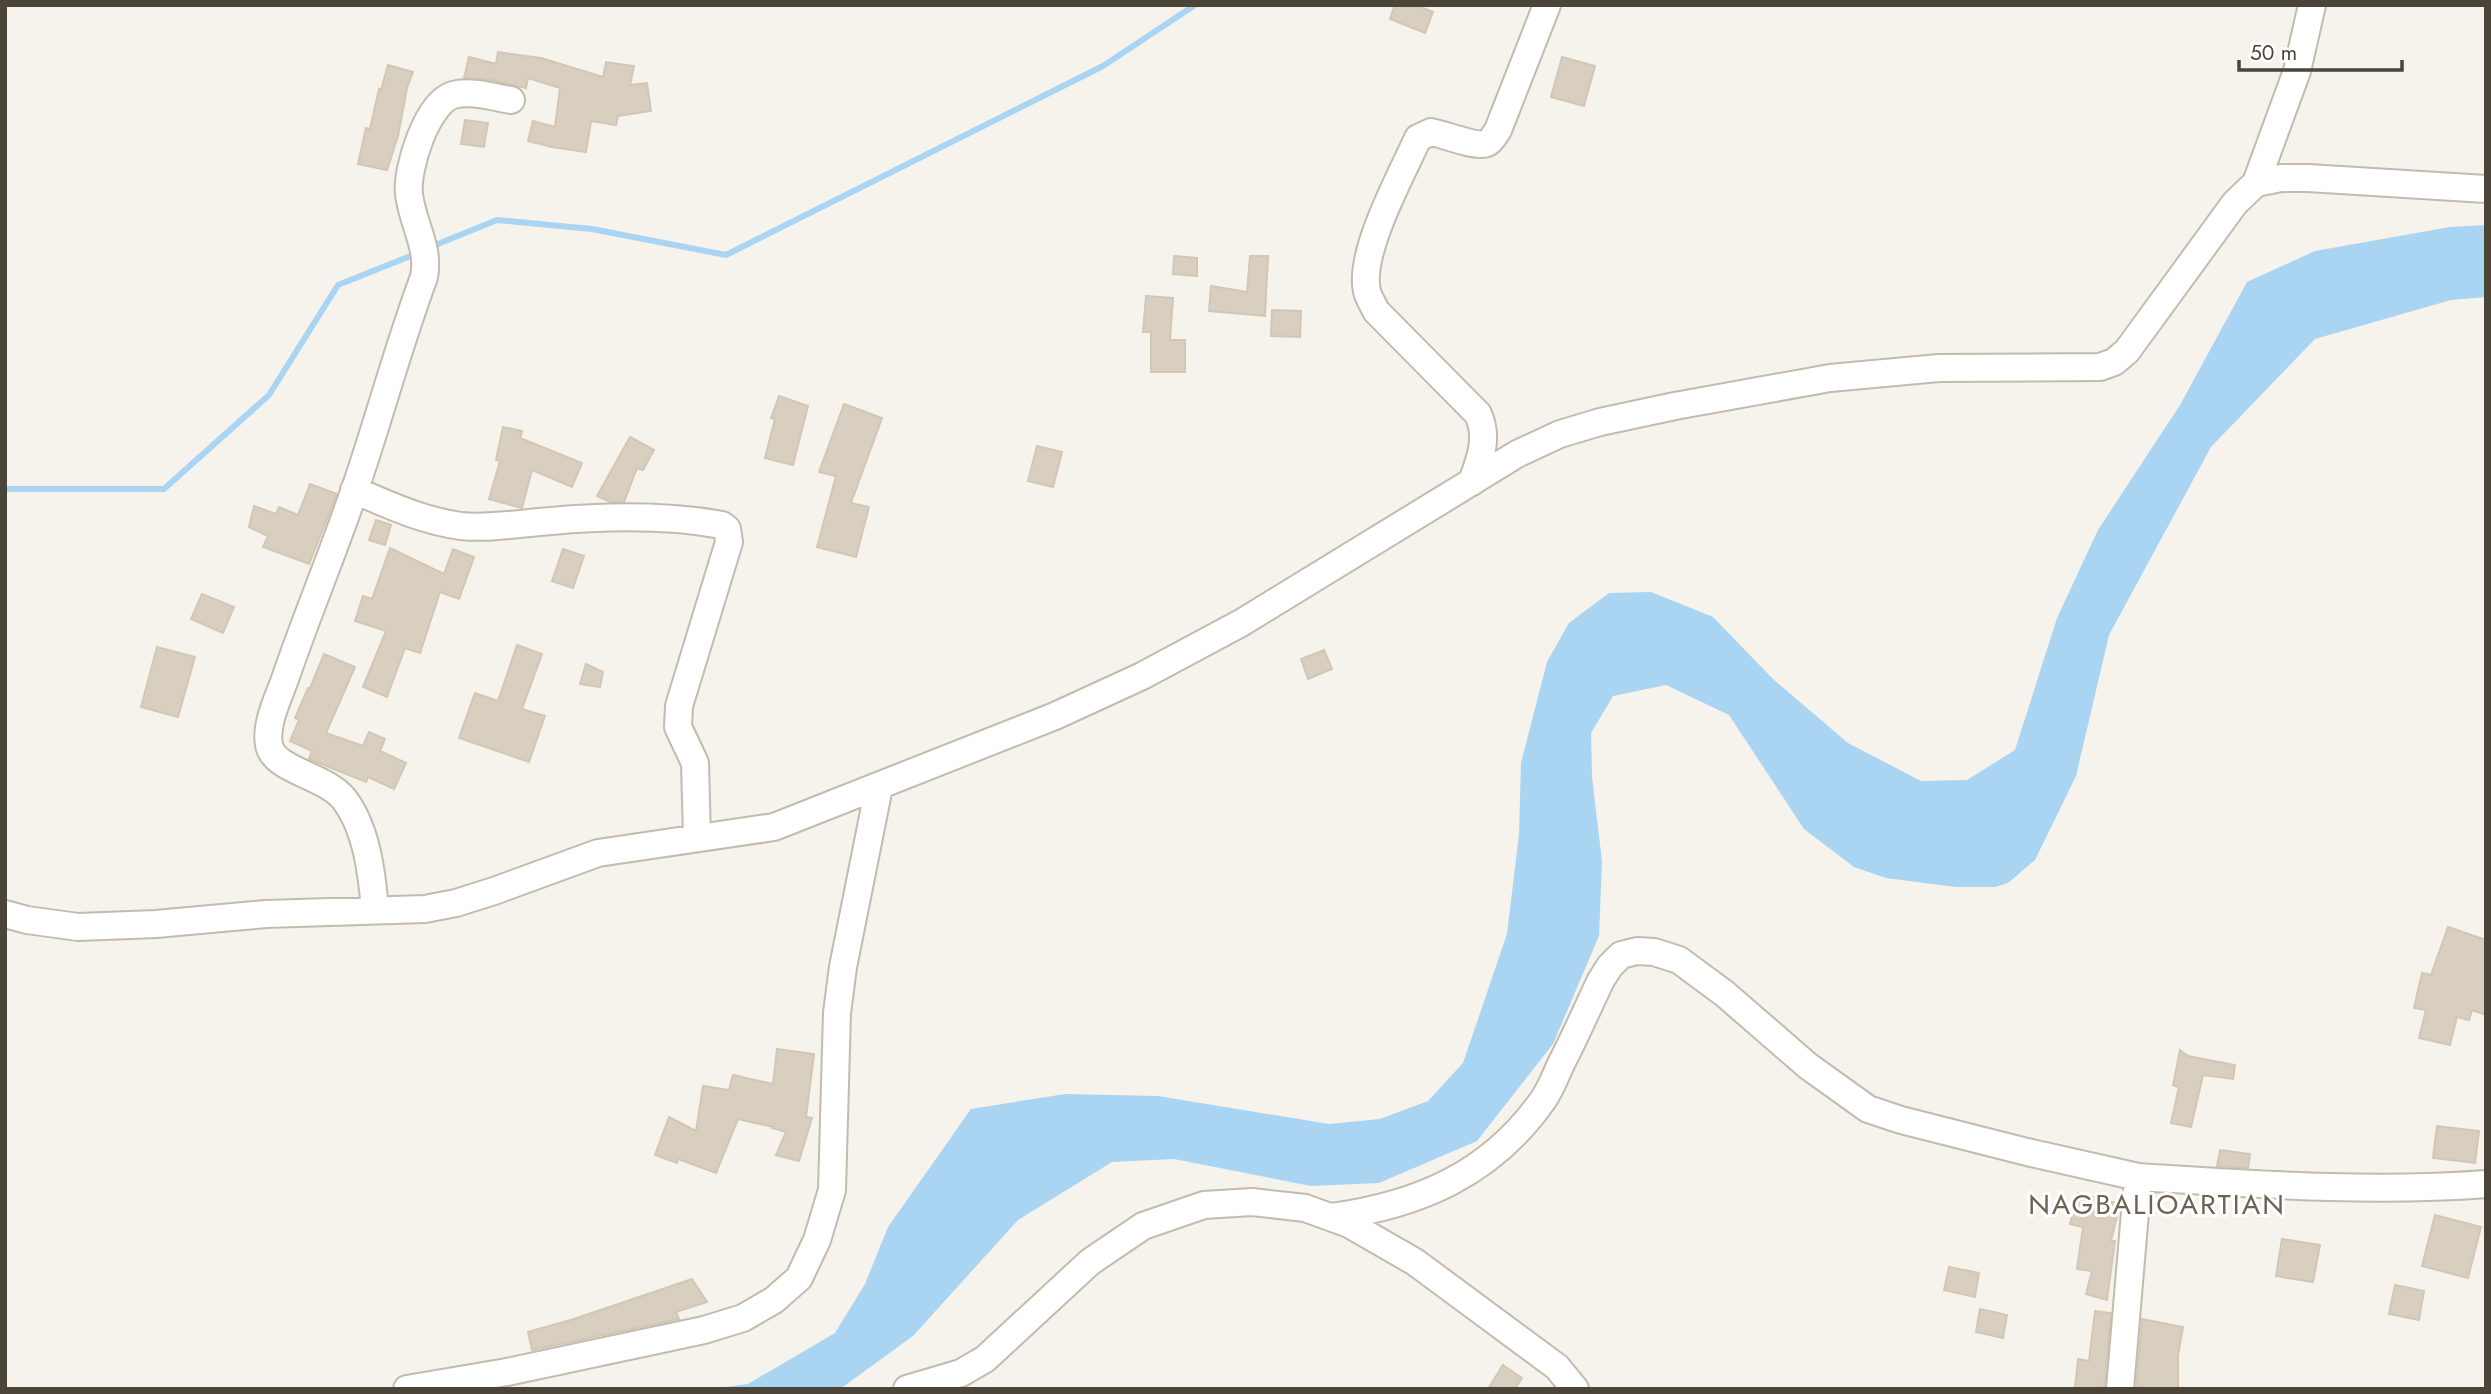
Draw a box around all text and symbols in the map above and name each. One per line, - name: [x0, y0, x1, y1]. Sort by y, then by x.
- scale bar: [2239, 28, 2402, 72]
- text: 50 m: [2250, 38, 2297, 68]
- district label: NAGBALIOARTIAN: [2028, 1184, 2286, 1225]

